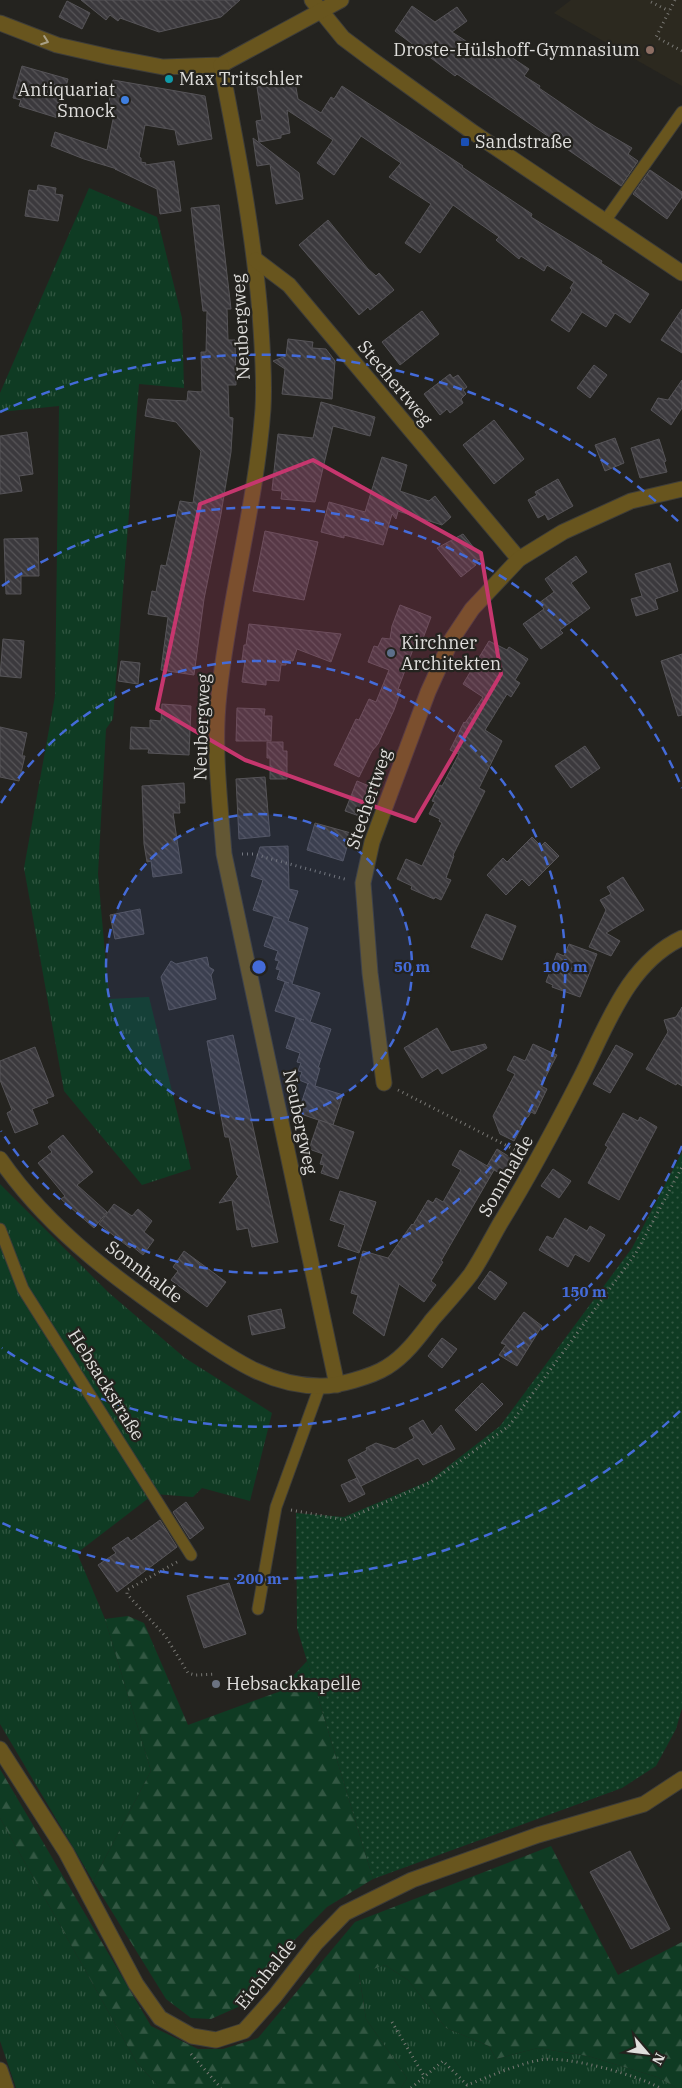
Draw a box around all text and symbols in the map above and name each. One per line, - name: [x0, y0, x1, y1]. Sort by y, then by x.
- one-way arrow: [41, 35, 49, 45]
- place label: Droste-Hülshoff-Gymnasium: [393, 38, 640, 61]
- marker: Droste-Hülshoff-Gymnasium: [644, 44, 656, 56]
- place label: Max Tritschler: [179, 67, 303, 90]
- marker: Max Tritschler: [163, 73, 175, 85]
- place label: Antiquariat Smock: [18, 78, 115, 122]
- marker: Antiquariat Smock: [119, 94, 131, 106]
- place label: Sandstraße: [475, 130, 572, 153]
- marker: Sandstraße: [459, 136, 471, 148]
- street label: Neubergweg: [226, 273, 255, 381]
- street label: Stechertweg: [353, 335, 438, 430]
- place label: Kirchner Architekten: [401, 631, 501, 675]
- marker: Kirchner Architekten: [385, 647, 397, 659]
- street label: Neubergweg: [188, 673, 215, 781]
- street label: Stechertweg: [341, 745, 396, 852]
- text: 50 m: [394, 957, 430, 976]
- text: 100 m: [542, 957, 588, 976]
- centre of rings: [250, 958, 268, 976]
- street label: Neubergweg: [278, 1067, 323, 1177]
- street label: Sonnhalde: [473, 1131, 538, 1221]
- street label: Sonnhalde: [101, 1235, 187, 1308]
- text: 150 m: [561, 1282, 607, 1301]
- street label: Hebsackstraße: [63, 1325, 150, 1445]
- text: 200 m: [236, 1569, 282, 1588]
- place label: Hebsackkapelle: [226, 1672, 361, 1695]
- marker: Hebsackkapelle: [210, 1678, 222, 1690]
- street label: Eichhalde: [230, 1934, 301, 2014]
- north arrow: [622, 2028, 672, 2078]
- text: N: [648, 2050, 669, 2068]

